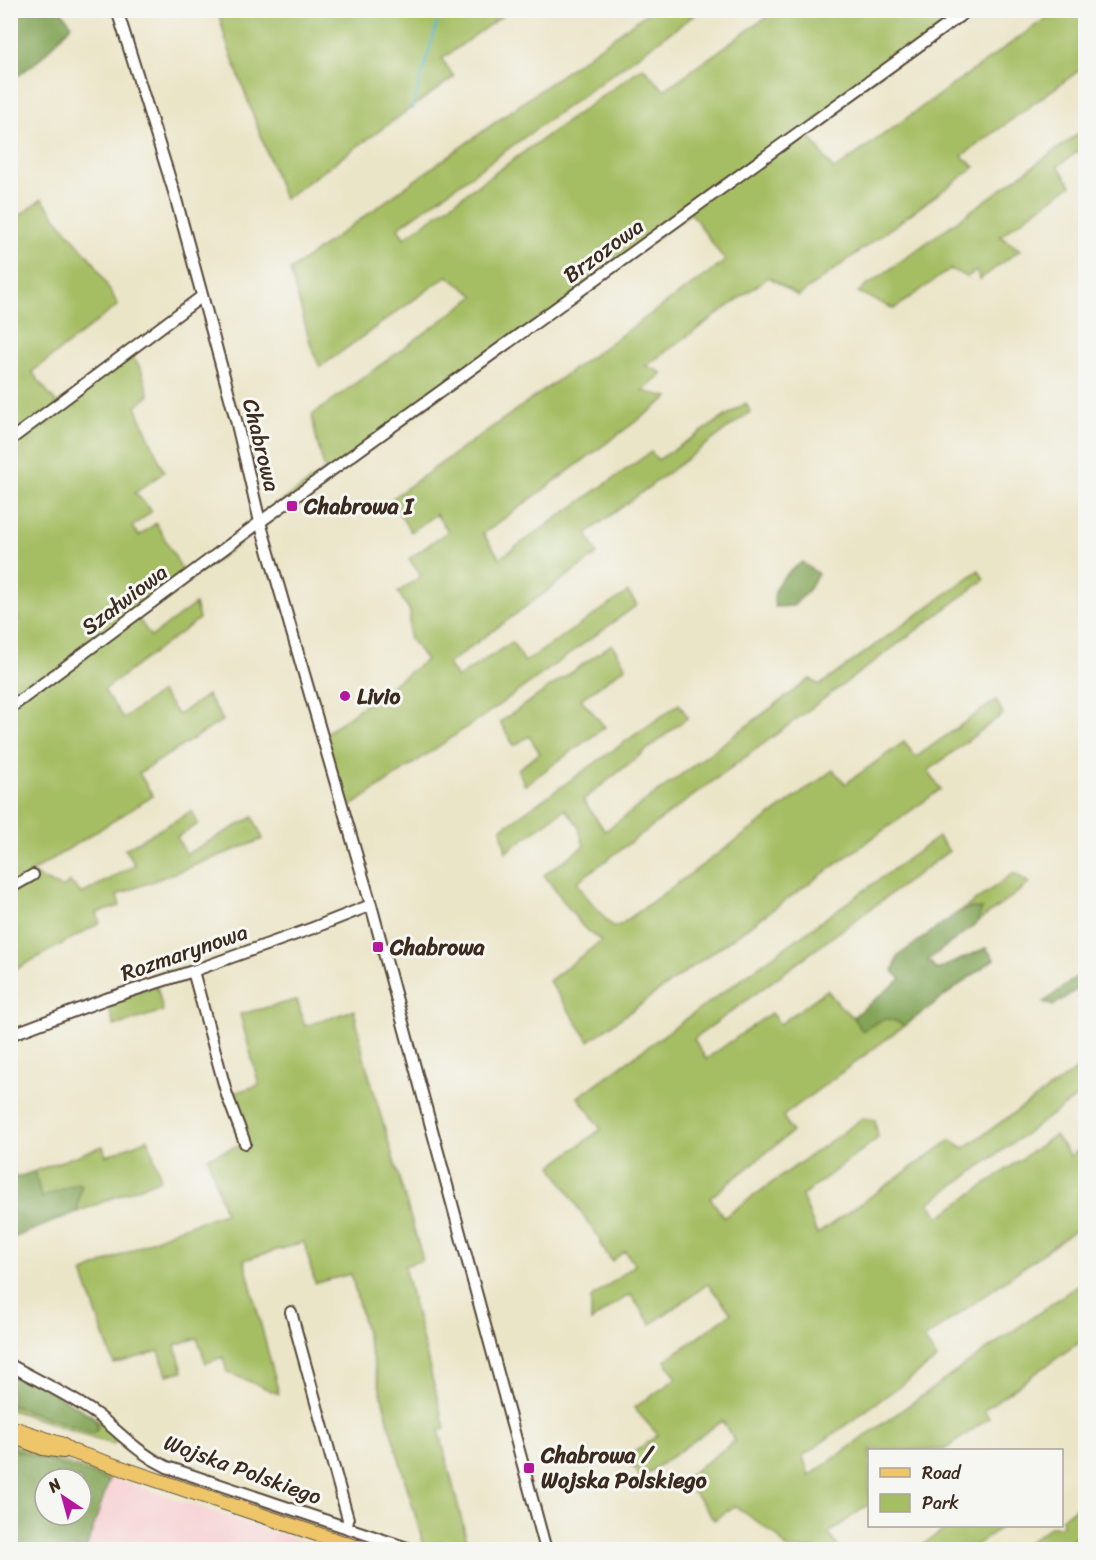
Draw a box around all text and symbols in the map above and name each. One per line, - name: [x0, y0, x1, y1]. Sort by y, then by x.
- street label: Brzozowa: [554, 207, 652, 293]
- street label: Chabrowa: [231, 395, 292, 496]
- place label: Chabrowa I: [303, 487, 415, 526]
- marker: Chabrowa I: [285, 499, 299, 513]
- street label: Szałwiowa: [72, 553, 176, 645]
- place label: Livio: [357, 677, 401, 716]
- marker: Livio: [338, 689, 352, 703]
- street label: Rozmarynowa: [115, 912, 253, 992]
- place label: Chabrowa: [389, 928, 485, 967]
- marker: Chabrowa: [371, 940, 385, 954]
- street label: Wojska Polskiego: [158, 1423, 327, 1516]
- place label: Chabrowa / Wojska Polskiego: [540, 1436, 707, 1500]
- legend: [868, 1449, 1063, 1527]
- text: Road: [922, 1457, 962, 1489]
- marker: Chabrowa / Wojska Polskiego: [522, 1461, 536, 1475]
- north arrow: [33, 1467, 93, 1527]
- text: N: [41, 1470, 68, 1501]
- text: Park: [922, 1487, 959, 1519]

